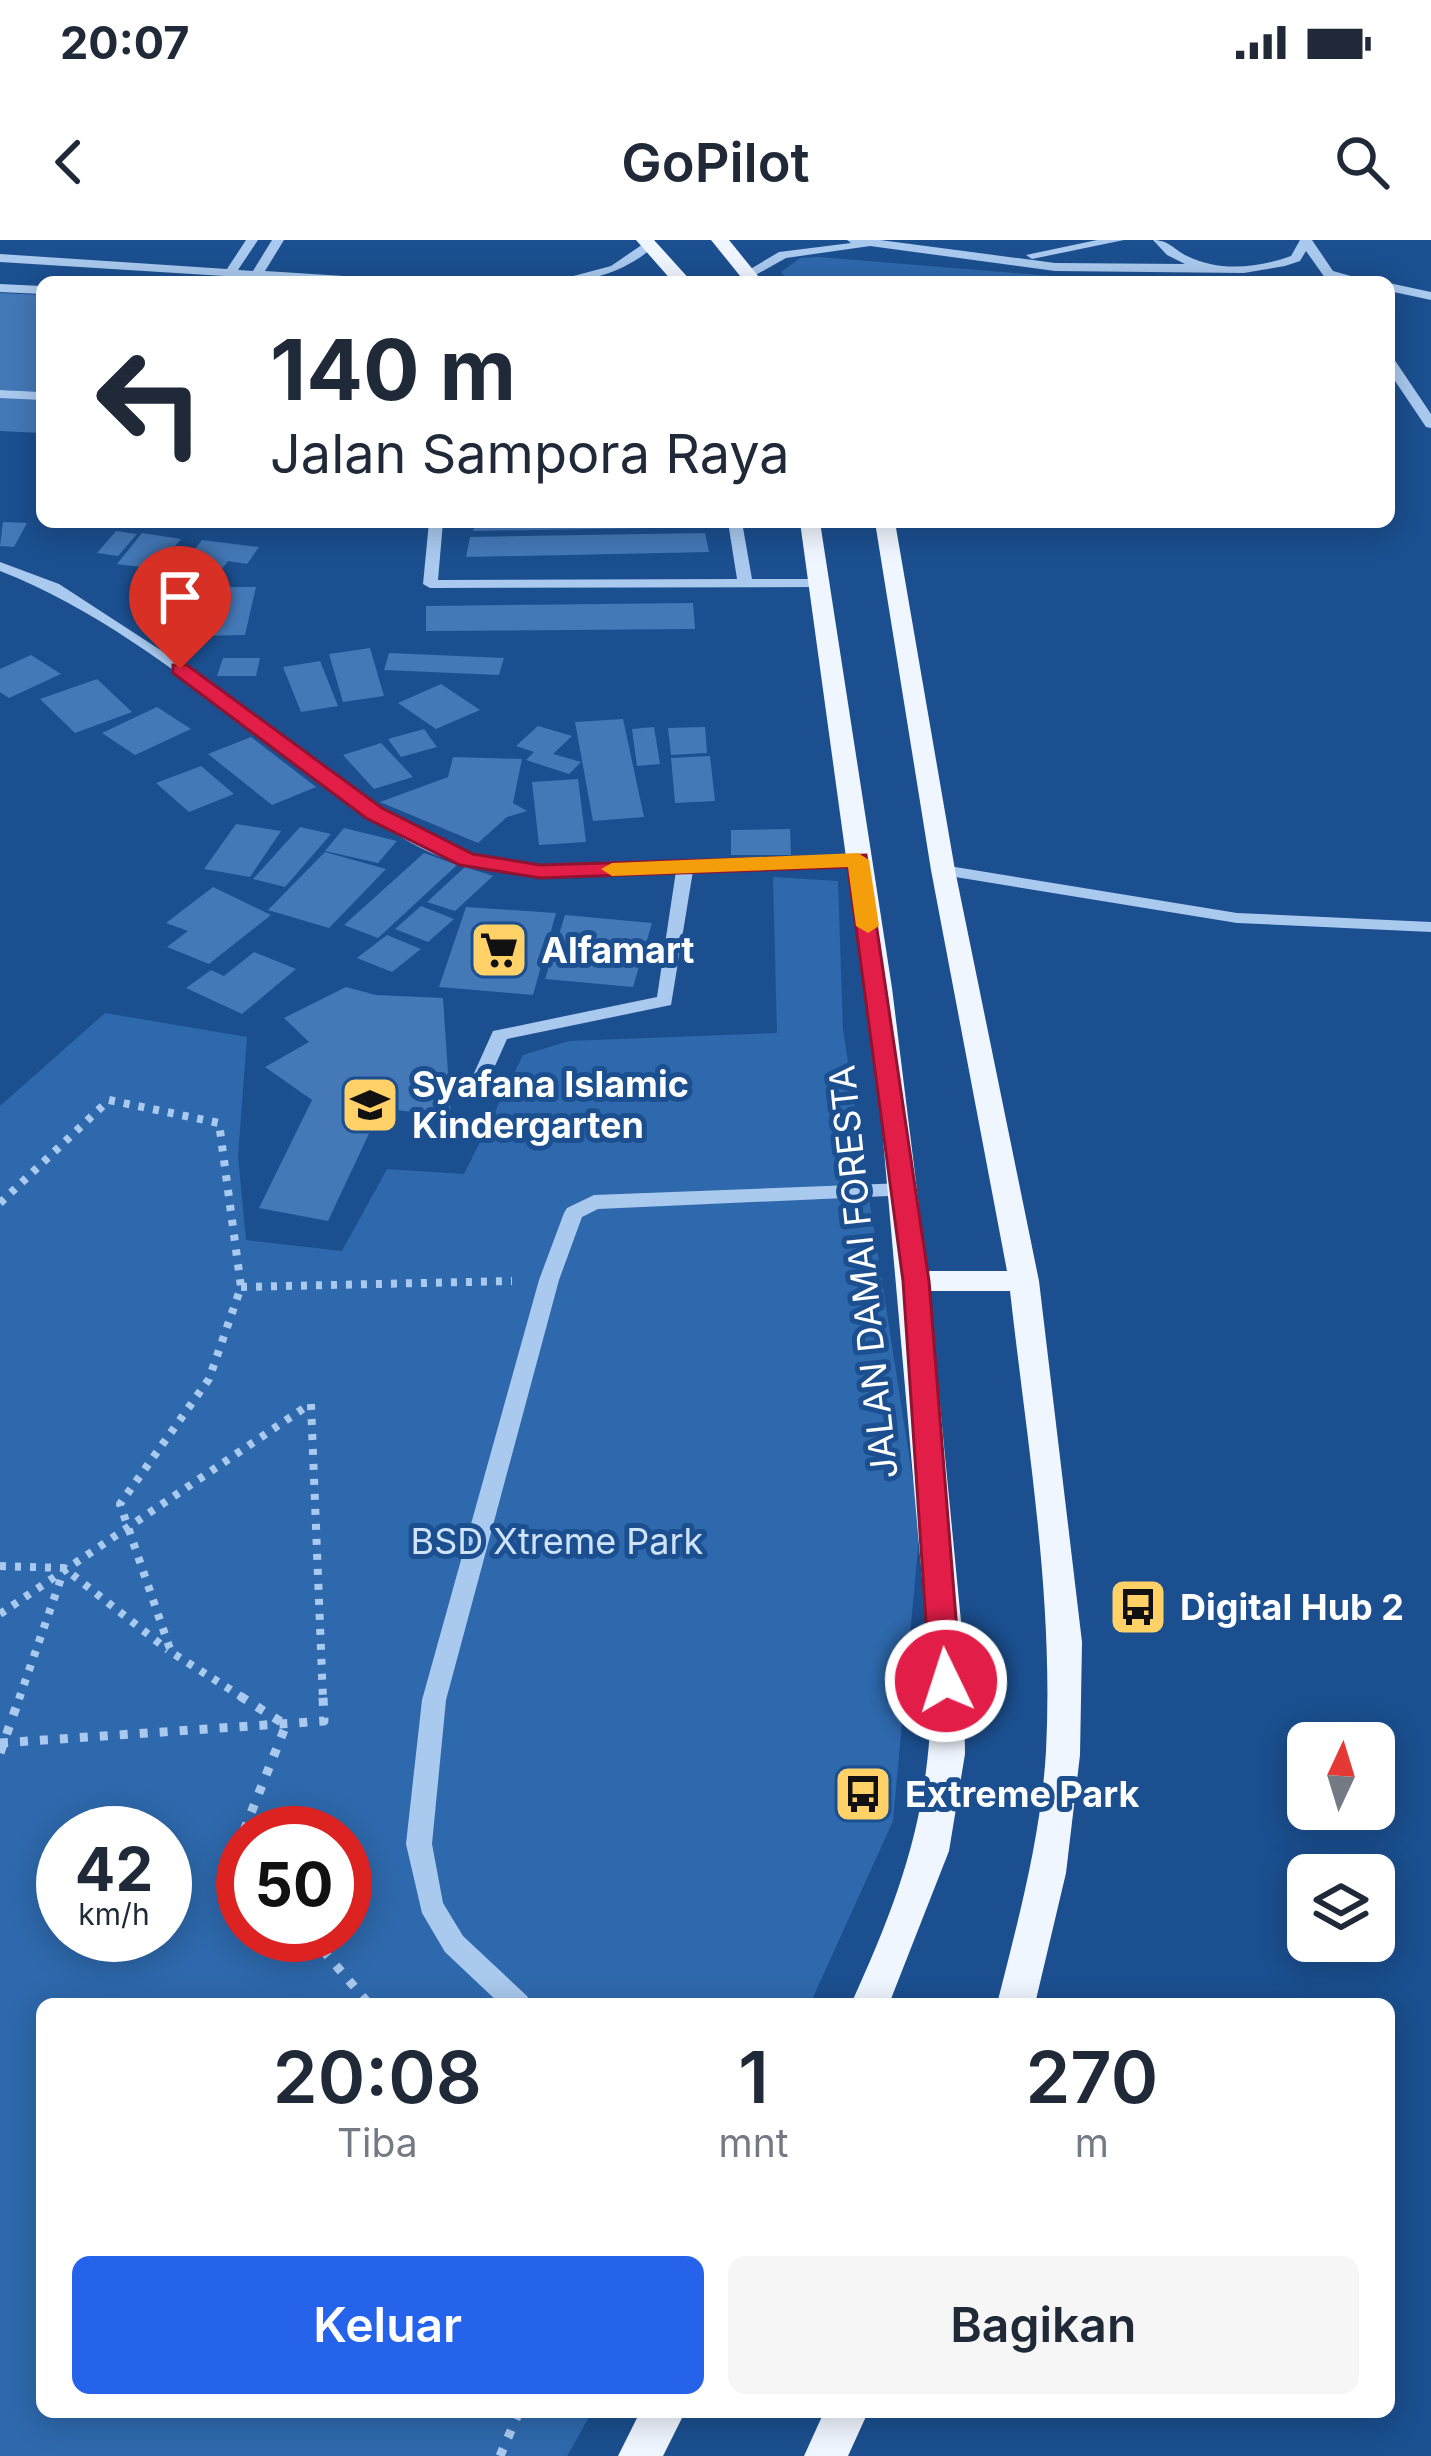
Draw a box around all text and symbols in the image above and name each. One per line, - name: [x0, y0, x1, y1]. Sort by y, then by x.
- text: 20:07: [60, 15, 189, 70]
- icon: back: [36, 129, 102, 195]
- icon: search: [1329, 129, 1395, 195]
- text: GoPilot: [621, 130, 810, 195]
- text: 140 m: [270, 319, 516, 420]
- icon: left: [72, 324, 228, 480]
- text: Jalan Sampora Raya: [270, 421, 790, 486]
- pin: [129, 546, 231, 669]
- icon: arrive: [147, 564, 213, 630]
- supermarket icon: Alfamart: [468, 919, 530, 981]
- place label: Alfamart: [541, 928, 694, 972]
- place label: Syafana Islamic Kindergarten: [412, 1062, 689, 1147]
- street label: JALAN DAMAI FORESTA: [819, 1063, 907, 1481]
- school or university icon: Syafana Islamic Kindergarten: [339, 1074, 401, 1136]
- park label: BSD Xtreme Park: [411, 1519, 704, 1563]
- bus stop icon: Digital Hub 2: [1107, 1576, 1169, 1638]
- place label: Digital Hub 2: [1180, 1585, 1404, 1629]
- position arrow: [883, 1618, 1009, 1744]
- north arrow: [1287, 1722, 1395, 1830]
- map controls: [1287, 1722, 1395, 1962]
- bus stop icon: Extreme Park: [832, 1763, 894, 1825]
- place label: Extreme Park: [905, 1772, 1139, 1816]
- speed limit sign: 50: [216, 1806, 372, 1962]
- text: 42: [75, 1833, 153, 1905]
- button: layers: [1287, 1854, 1395, 1962]
- text: km/h: [78, 1896, 150, 1932]
- text: 20:08: [273, 2033, 482, 2120]
- text: 1: [738, 2033, 769, 2120]
- text: 270: [1025, 2033, 1158, 2120]
- text: Tiba: [337, 2119, 418, 2166]
- text: mnt: [719, 2119, 789, 2166]
- text: m: [1075, 2119, 1109, 2166]
- button: Keluar: [72, 2256, 704, 2394]
- button: Bagikan: [728, 2256, 1359, 2394]

